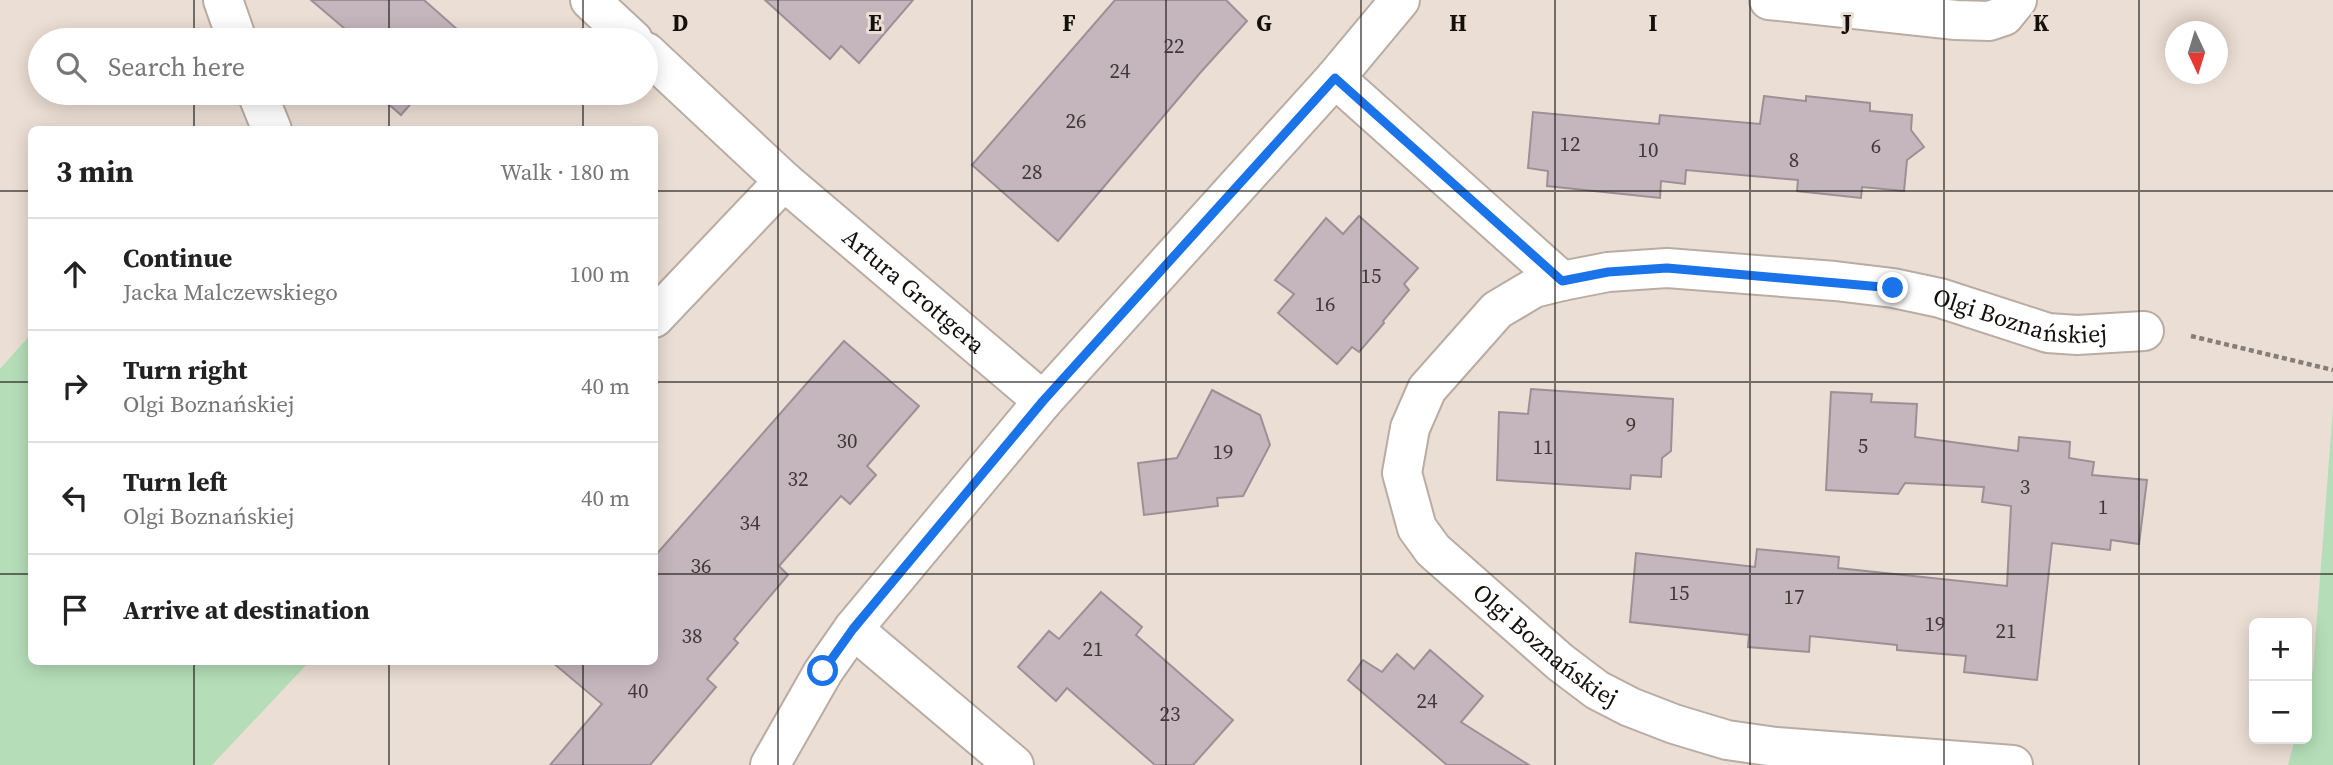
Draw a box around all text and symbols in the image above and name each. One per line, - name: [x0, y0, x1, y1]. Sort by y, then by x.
- text: D: [672, 7, 688, 39]
- text: E: [868, 7, 882, 39]
- text: F: [1062, 7, 1076, 39]
- text: G: [1256, 7, 1272, 39]
- text: H: [1449, 7, 1467, 39]
- text: I: [1649, 7, 1658, 39]
- text: J: [1840, 7, 1852, 39]
- text: K: [2033, 7, 2049, 39]
- north arrow: [2165, 21, 2228, 84]
- search box: [28, 28, 658, 105]
- house number: 22: [1164, 31, 1185, 60]
- icon: search: [52, 48, 90, 86]
- text: Search here: [108, 49, 245, 85]
- house number: 24: [1110, 56, 1131, 85]
- house number: 26: [1066, 106, 1087, 135]
- house number: 12: [1560, 129, 1581, 158]
- house number: 6: [1871, 131, 1881, 160]
- house number: 10: [1638, 135, 1659, 164]
- house number: 8: [1789, 145, 1799, 174]
- text: 3 min: [56, 151, 134, 192]
- text: Walk · 180 m: [500, 156, 630, 188]
- house number: 28: [1022, 157, 1043, 186]
- street label: Artura Grottgera: [836, 221, 993, 361]
- text: Continue: [123, 240, 232, 276]
- icon: ahead: [56, 255, 94, 293]
- text: 100 m: [569, 258, 630, 290]
- house number: 15: [1361, 261, 1382, 290]
- route end: [1877, 272, 1908, 303]
- text: Jacka Malczewskiego: [123, 276, 338, 308]
- street label: Olgi Boznańskiej: [1929, 280, 2108, 351]
- house number: 16: [1315, 289, 1336, 318]
- text: Turn right: [123, 352, 247, 388]
- icon: right: [56, 367, 94, 405]
- text: 40 m: [581, 370, 630, 402]
- text: Olgi Boznańskiej: [123, 388, 294, 420]
- house number: 9: [1626, 410, 1636, 439]
- house number: 30: [837, 426, 858, 455]
- house number: 5: [1858, 431, 1868, 460]
- house number: 11: [1533, 432, 1554, 461]
- house number: 19: [1213, 437, 1234, 466]
- text: Turn left: [123, 464, 227, 500]
- house number: 32: [788, 464, 809, 493]
- house number: 3: [2020, 472, 2030, 501]
- icon: left: [56, 479, 94, 517]
- text: 40 m: [581, 482, 630, 514]
- house number: 1: [2098, 492, 2108, 521]
- text: Olgi Boznańskiej: [123, 500, 294, 532]
- house number: 34: [740, 508, 761, 537]
- house number: 36: [691, 551, 712, 580]
- street label: Olgi Boznańskiej: [1466, 576, 1624, 714]
- house number: 15: [1669, 578, 1690, 607]
- house number: 17: [1784, 582, 1805, 611]
- icon: arrive: [56, 591, 94, 629]
- text: Arrive at destination: [123, 592, 370, 628]
- house number: 19: [1925, 609, 1946, 638]
- house number: 21: [1996, 616, 2017, 645]
- map controls: [2249, 618, 2312, 744]
- button: +: [2249, 618, 2312, 681]
- house number: 38: [682, 621, 703, 650]
- house number: 21: [1083, 634, 1104, 663]
- route start: [807, 655, 838, 686]
- house number: 40: [628, 676, 649, 705]
- button: −: [2249, 681, 2312, 744]
- house number: 24: [1417, 686, 1438, 715]
- house number: 23: [1160, 699, 1181, 728]

